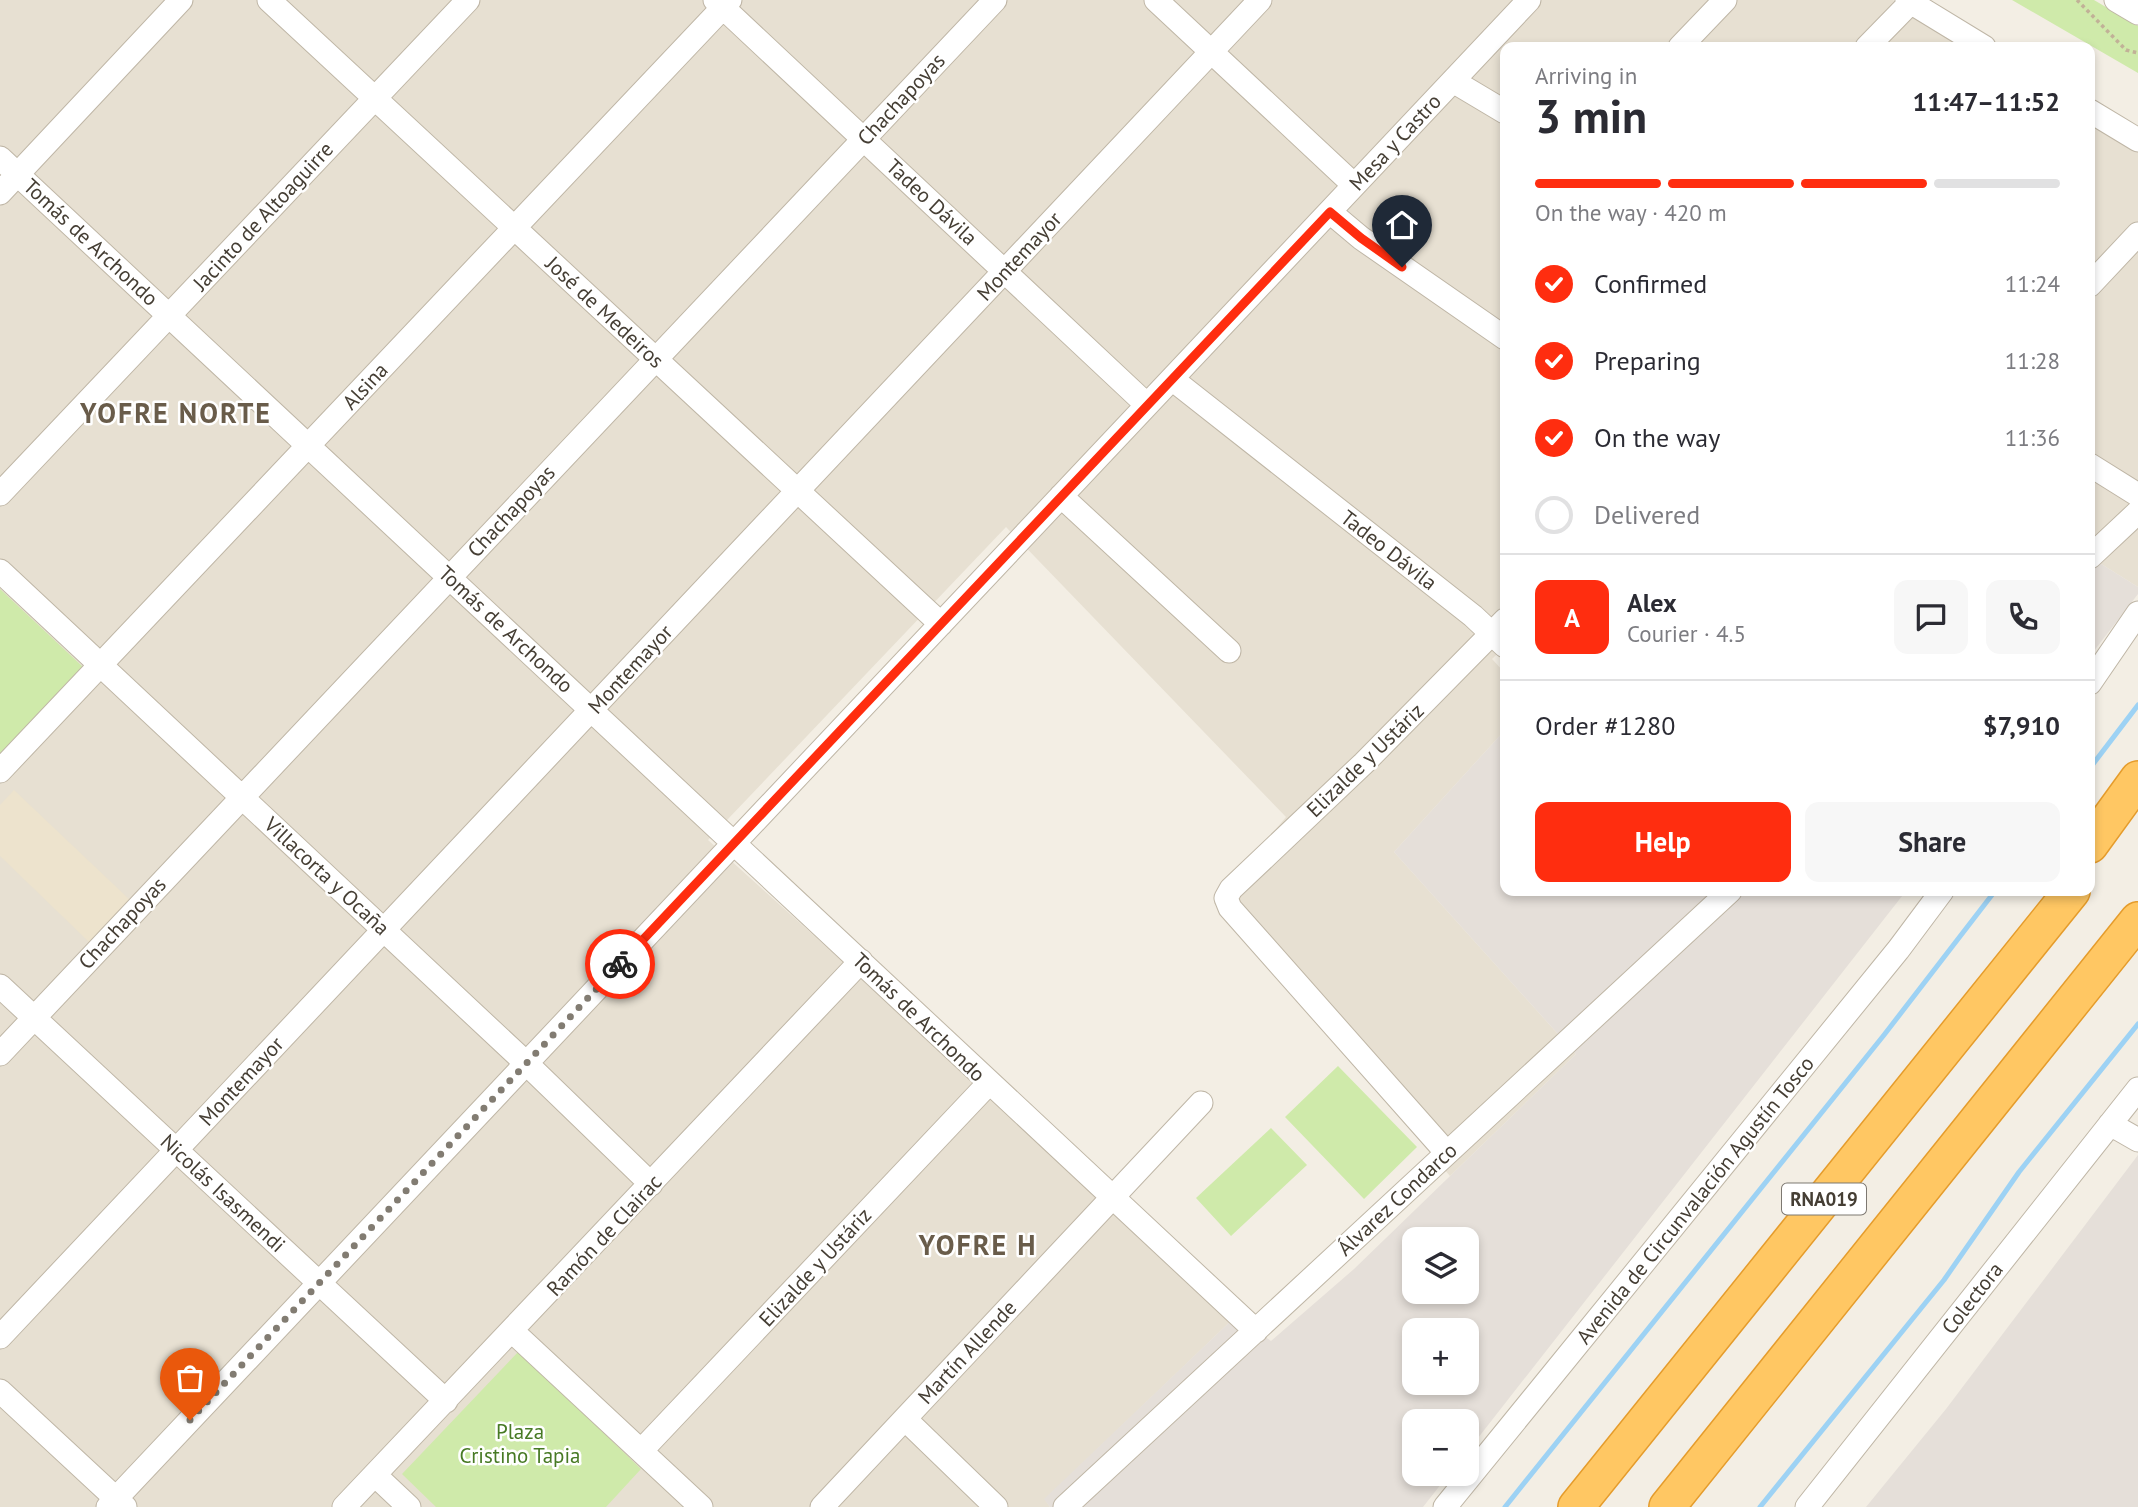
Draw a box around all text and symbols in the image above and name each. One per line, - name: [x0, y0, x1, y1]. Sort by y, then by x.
- street label: Chachapoyas: [851, 47, 951, 151]
- text: Arriving in: [1535, 61, 1637, 90]
- text: 11:47–11:52: [1913, 85, 2060, 118]
- text: 3 min: [1535, 86, 1647, 146]
- street label: Mesa y Castro: [1343, 88, 1447, 196]
- street label: Jacinto de Altoaguirre: [186, 136, 339, 297]
- street label: Tadeo Dávila: [881, 153, 983, 251]
- street label: Tomás de Archondo: [18, 173, 164, 311]
- pin: [1372, 195, 1432, 267]
- text: On the way · 420 m: [1535, 198, 1727, 227]
- street label: Montemayor: [971, 206, 1067, 306]
- icon: home: [1383, 206, 1421, 244]
- street label: José de Medeiros: [539, 250, 670, 374]
- icon: check: [1535, 265, 1573, 303]
- text: Confirmed: [1594, 267, 1707, 300]
- text: 11:24: [2005, 269, 2060, 298]
- icon: check: [1535, 342, 1573, 380]
- text: Preparing: [1594, 344, 1701, 377]
- text: 11:28: [2005, 346, 2060, 375]
- street label: Alsina: [336, 357, 394, 415]
- district label: YOFRE NORTE: [79, 394, 272, 431]
- icon: check: [1535, 419, 1573, 457]
- text: On the way: [1594, 421, 1720, 454]
- text: 11:36: [2005, 423, 2060, 452]
- street label: Chachapoyas: [461, 459, 561, 563]
- text: Delivered: [1594, 498, 1700, 531]
- street label: Tadeo Dávila: [1335, 504, 1443, 596]
- street label: Tomás de Archondo: [433, 560, 579, 698]
- button: chat: [1894, 580, 1968, 654]
- button: phone: [1986, 580, 2060, 654]
- text: Alex: [1627, 586, 1677, 619]
- text: A: [1564, 601, 1580, 634]
- street label: Montemayor: [582, 619, 678, 719]
- text: Courier · 4.5: [1627, 619, 1746, 648]
- street label: Elizalde y Ustáriz: [1301, 697, 1429, 823]
- text: Order #1280: [1535, 709, 1675, 742]
- text: $7,910: [1983, 709, 2060, 742]
- button: Help: [1535, 802, 1791, 882]
- button: Share: [1805, 802, 2060, 882]
- street label: Villacorta y Ocaña: [258, 810, 395, 941]
- street label: Chachapoyas: [72, 871, 172, 975]
- courier: [585, 929, 655, 999]
- icon: bike: [601, 945, 639, 983]
- street label: Tomás de Archondo: [847, 947, 991, 1087]
- street label: Montemayor: [193, 1031, 289, 1131]
- street label: Avenida de Circunvalación Agustín Tosco: [1570, 1050, 1820, 1350]
- street label: Nicolás Isasmendi: [155, 1128, 291, 1258]
- street label: Álvarez Condarco: [1331, 1137, 1463, 1261]
- street label: Ramón de Clairac: [541, 1168, 667, 1302]
- road number: RNA019: [1782, 1184, 1866, 1214]
- street label: Elizalde y Ustáriz: [753, 1202, 877, 1332]
- district label: YOFRE H: [917, 1226, 1038, 1263]
- map controls: [1402, 1227, 1479, 1486]
- button: layers: [1402, 1227, 1479, 1304]
- street label: Colectora: [1935, 1256, 2009, 1340]
- street label: Martín Allende: [912, 1294, 1022, 1410]
- button: +: [1402, 1318, 1479, 1395]
- pin: [160, 1348, 220, 1420]
- icon: bag: [171, 1359, 209, 1397]
- button: −: [1402, 1409, 1479, 1486]
- park label: Plaza Cristino Tapia: [460, 1418, 580, 1469]

